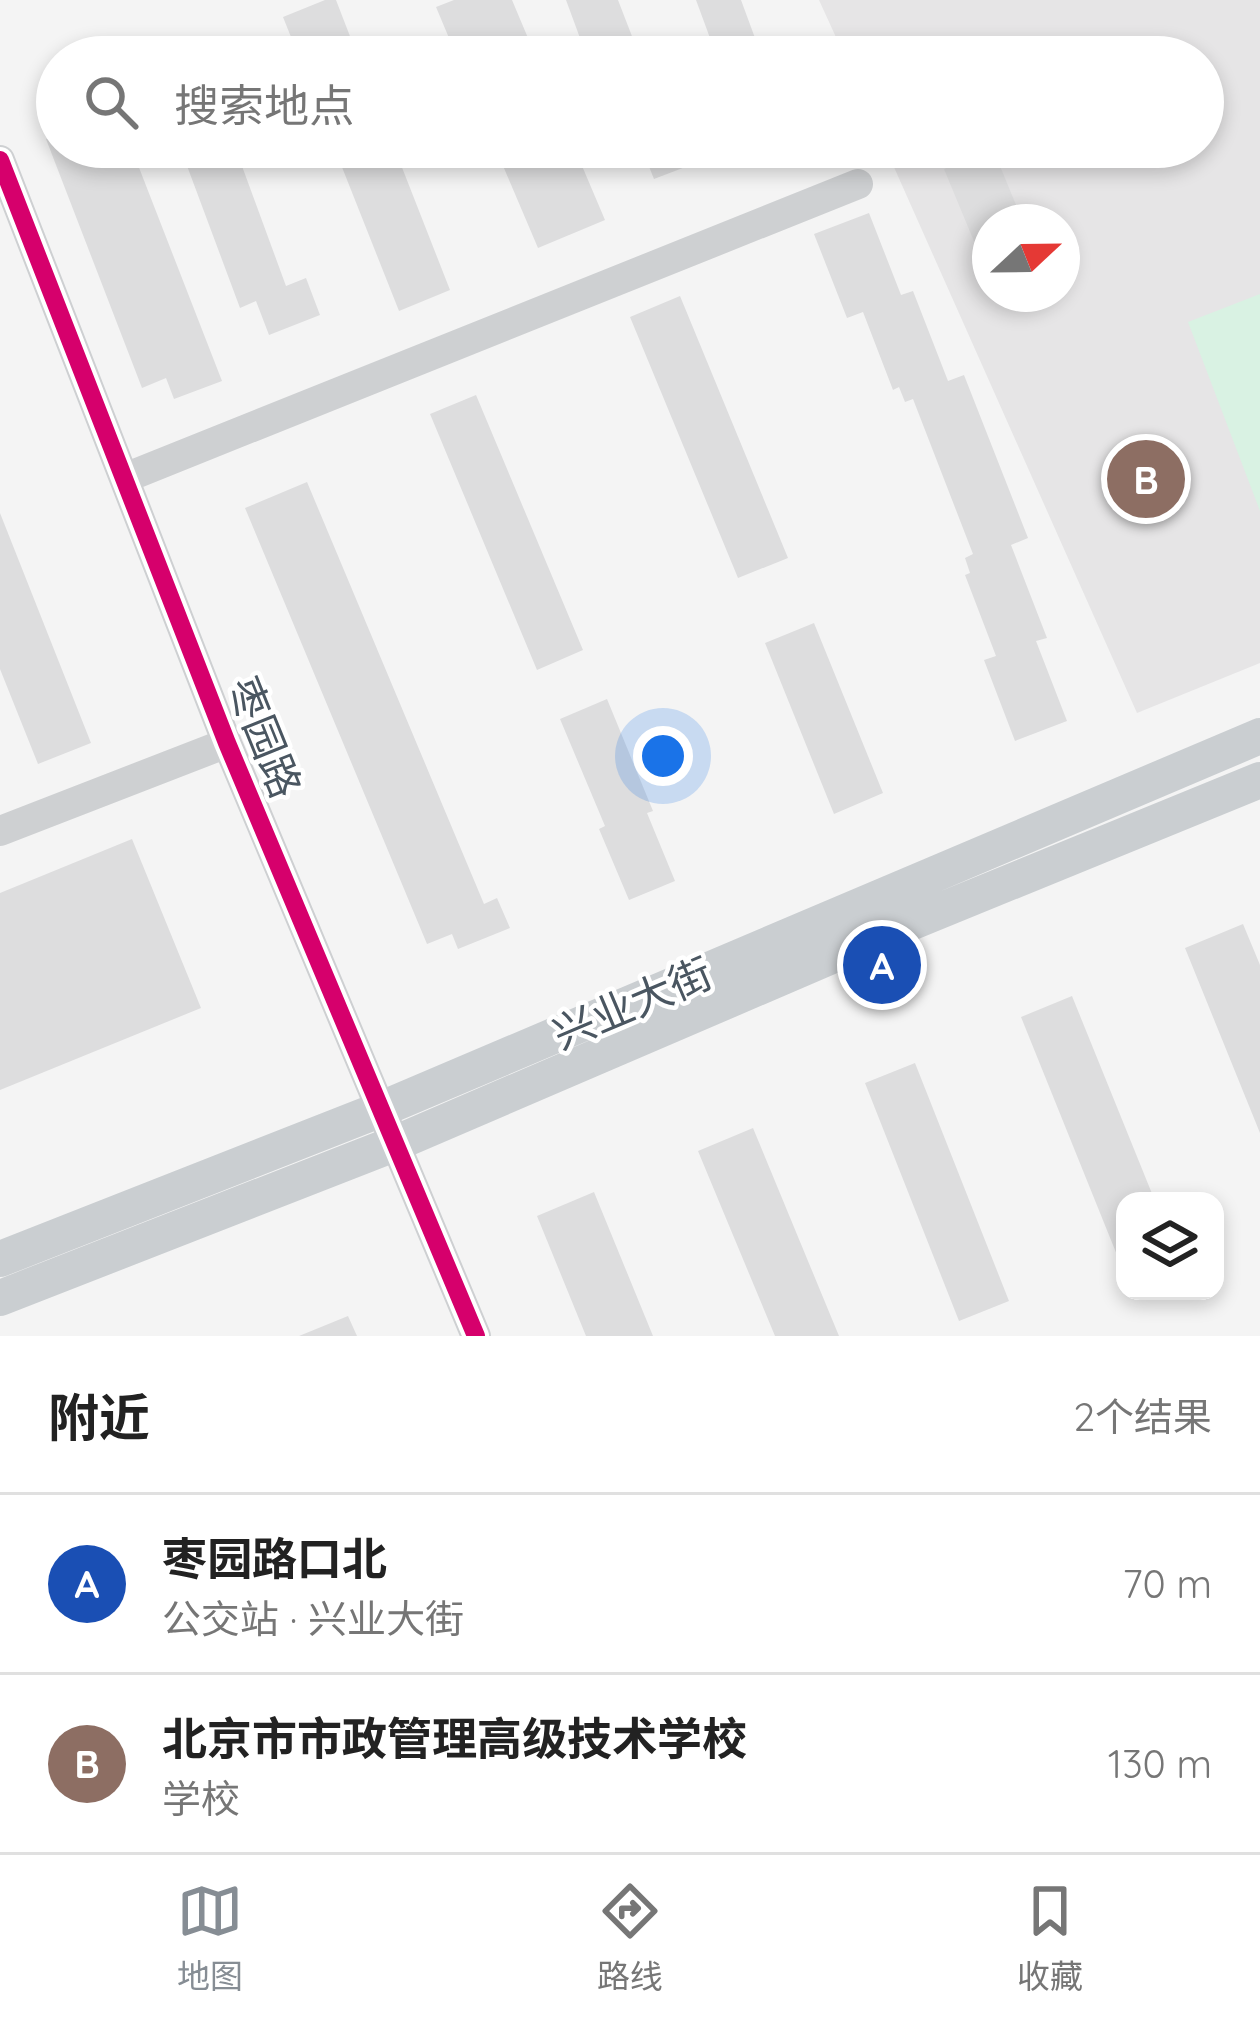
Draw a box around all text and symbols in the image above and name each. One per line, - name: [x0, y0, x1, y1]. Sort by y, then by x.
- search box: [36, 36, 1224, 168]
- icon: search: [78, 69, 144, 135]
- text: 搜索地点: [174, 77, 354, 133]
- north arrow: [972, 204, 1080, 312]
- pin: B: [1107, 434, 1185, 524]
- street label: 枣园路: [217, 669, 313, 805]
- your location: [633, 726, 693, 786]
- pin: A: [843, 920, 921, 1010]
- street label: 兴业大街: [544, 946, 720, 1060]
- map controls: [1116, 1192, 1224, 1300]
- button: layers: [1116, 1192, 1224, 1300]
- text: 附近: [48, 1385, 150, 1449]
- text: 2个结果: [1073, 1392, 1212, 1441]
- text: 枣园路口北: [162, 1530, 387, 1586]
- text: A: [75, 1559, 99, 1608]
- text: 70 m: [1123, 1559, 1212, 1608]
- text: 公交站 · 兴业大街: [162, 1594, 464, 1643]
- text: 北京市市政管理高级技术学校: [162, 1710, 747, 1766]
- text: B: [74, 1739, 100, 1788]
- text: 130 m: [1108, 1739, 1212, 1788]
- text: 学校: [162, 1774, 240, 1823]
- tab: 地图: [177, 1878, 243, 1998]
- tab: 路线: [597, 1878, 663, 1998]
- tab: 收藏: [1017, 1878, 1083, 1998]

